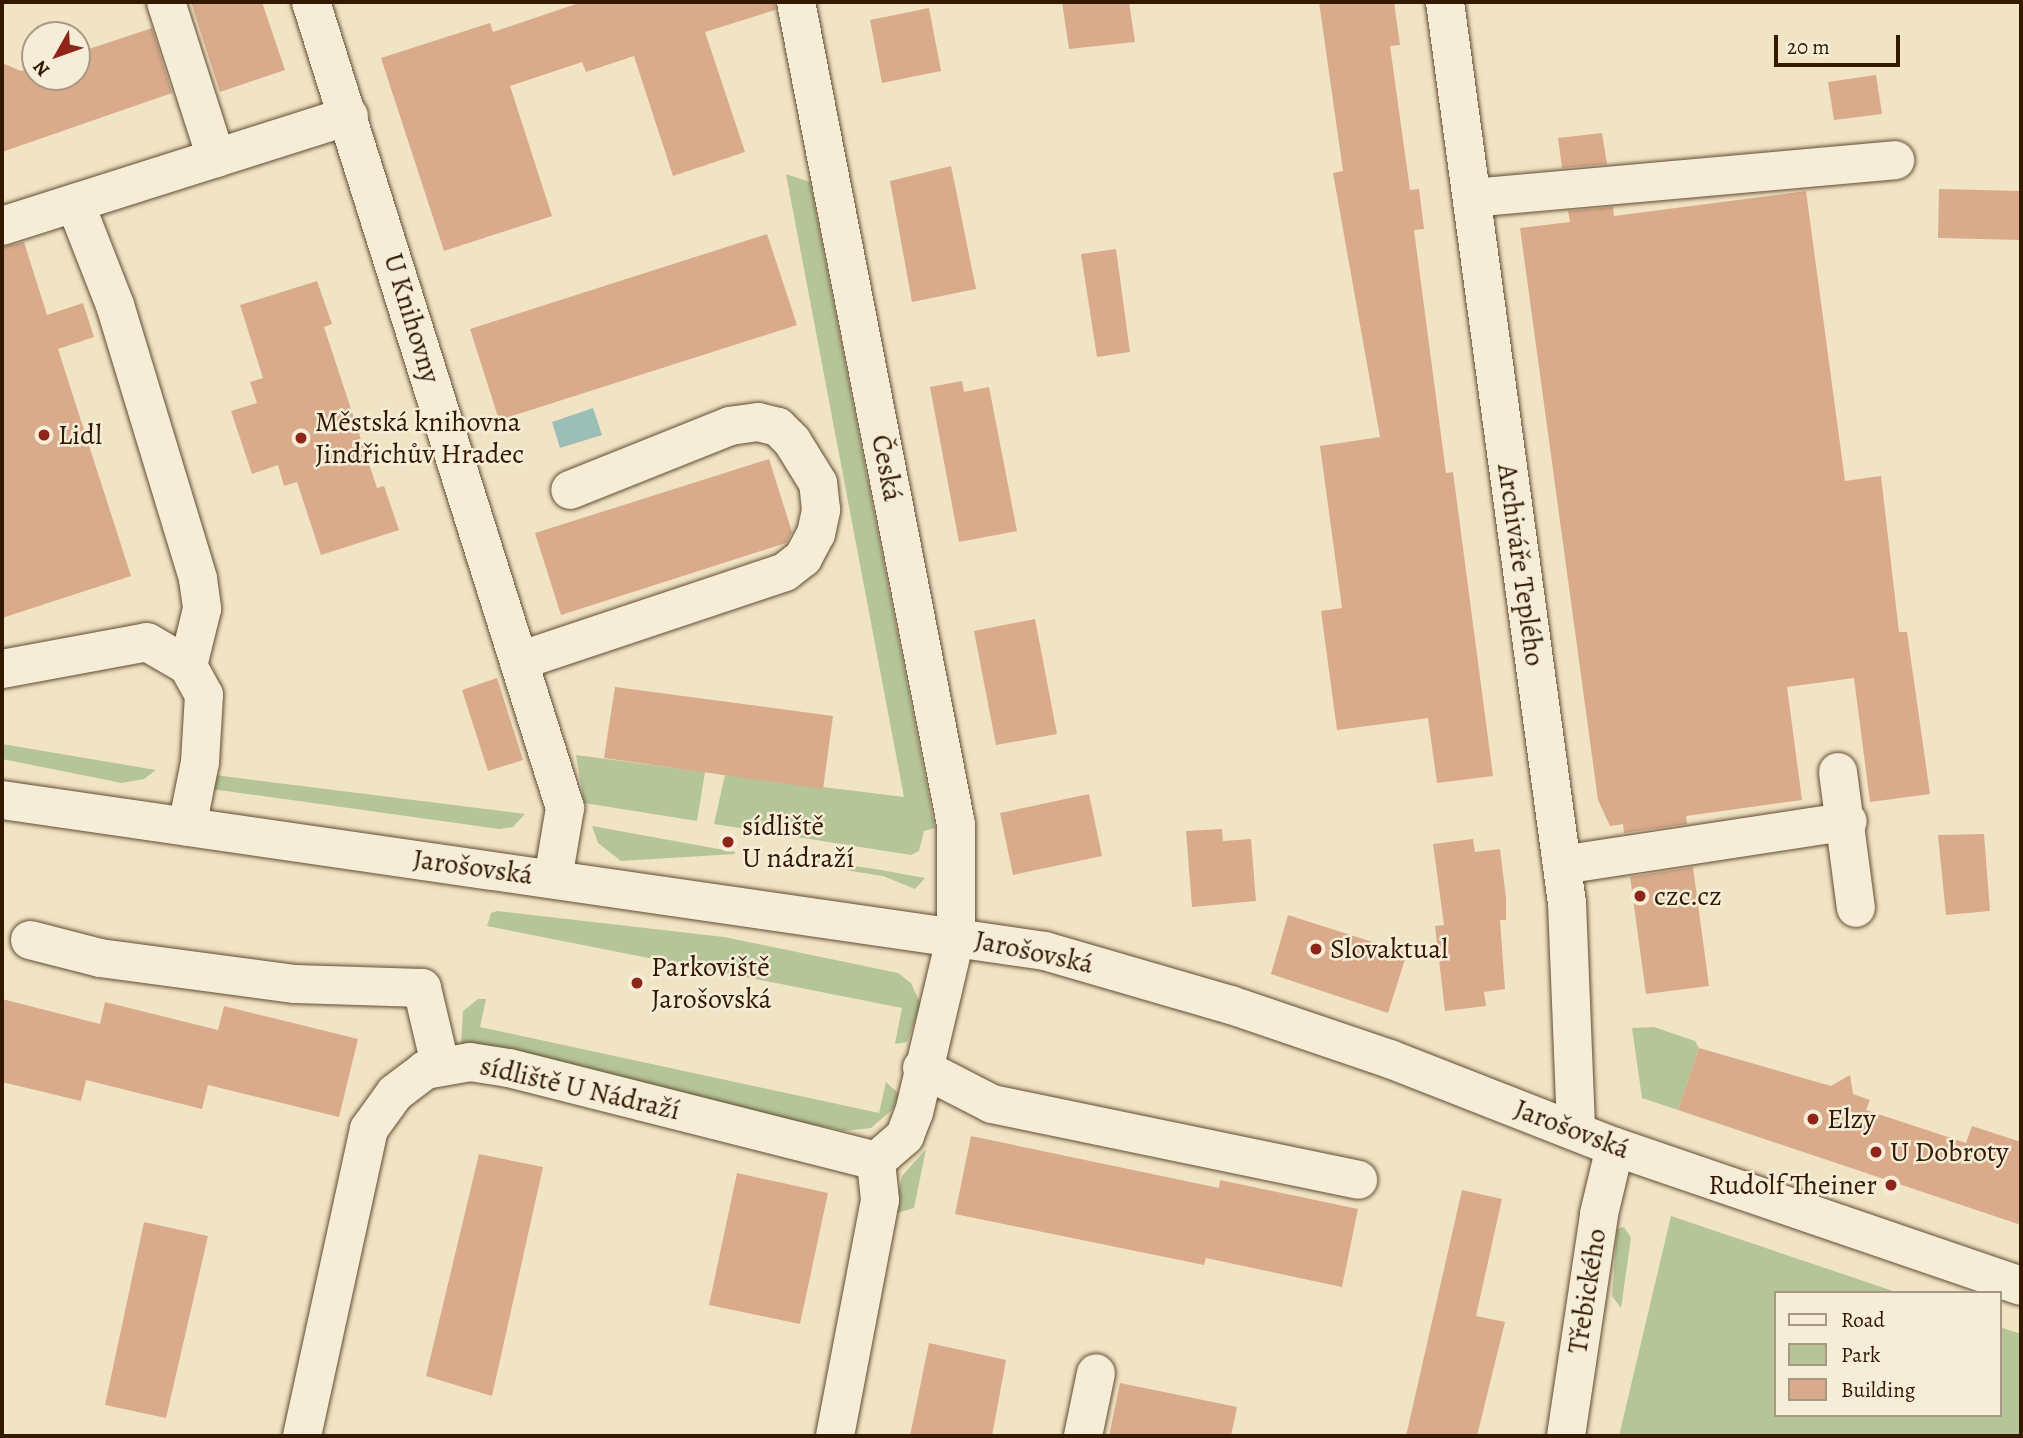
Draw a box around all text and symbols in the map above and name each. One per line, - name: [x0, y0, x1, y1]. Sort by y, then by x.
- north arrow: [21, 21, 91, 91]
- scale bar: [1778, 21, 1904, 65]
- text: 20 m: [1787, 33, 1830, 61]
- text: N: [27, 55, 56, 82]
- street label: U Knihovny: [376, 249, 448, 387]
- place label: Městská knihovna Jindřichův Hradec: [315, 405, 524, 471]
- place label: Lidl: [58, 418, 102, 452]
- marker: Lidl: [36, 427, 52, 443]
- marker: Městská knihovna Jindřichův Hradec: [293, 430, 309, 446]
- street label: Česká: [864, 432, 910, 504]
- street label: Archiváře Teplého: [1490, 462, 1552, 668]
- place label: sídliště U nádraží: [742, 809, 854, 875]
- marker: sídliště U nádraží: [720, 834, 736, 850]
- street label: Jarošovská: [411, 842, 535, 892]
- place label: czc.cz: [1654, 879, 1722, 913]
- marker: czc.cz: [1632, 888, 1648, 904]
- street label: Jarošovská: [972, 923, 1096, 981]
- place label: Slovaktual: [1330, 932, 1448, 966]
- marker: Slovaktual: [1308, 941, 1324, 957]
- place label: Parkoviště Jarošovská: [651, 950, 772, 1016]
- marker: Parkoviště Jarošovská: [629, 975, 645, 991]
- street label: sídliště U Nádraží: [477, 1049, 683, 1127]
- street label: Jarošovská: [1510, 1092, 1634, 1166]
- place label: Elzy: [1827, 1102, 1876, 1136]
- marker: Elzy: [1805, 1111, 1821, 1127]
- place label: U Dobroty: [1890, 1135, 2009, 1169]
- marker: U Dobroty: [1868, 1144, 1884, 1160]
- place label: Rudolf Theiner: [1708, 1168, 1877, 1202]
- marker: Rudolf Theiner: [1883, 1177, 1899, 1193]
- street label: Třebického: [1561, 1226, 1613, 1356]
- legend: [1774, 1291, 2002, 1417]
- text: Road: [1841, 1306, 1885, 1334]
- text: Park: [1841, 1341, 1880, 1369]
- text: Building: [1841, 1376, 1915, 1404]

